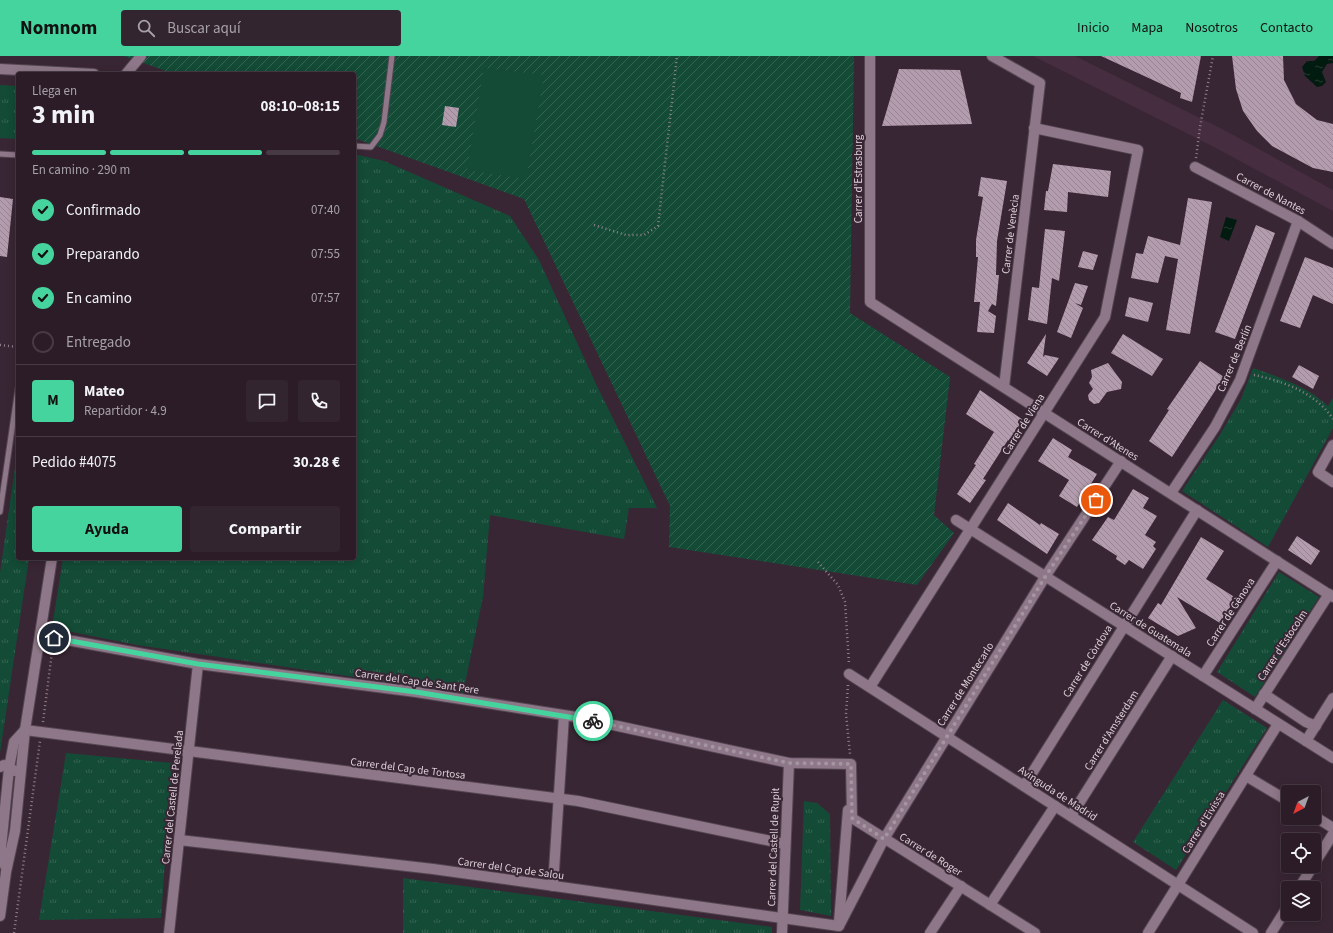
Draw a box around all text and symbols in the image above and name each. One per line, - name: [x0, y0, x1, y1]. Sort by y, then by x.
- search box: [121, 10, 401, 46]
- text: Nomnom: [20, 15, 97, 42]
- icon: search: [135, 17, 157, 39]
- text: Buscar aquí: [167, 18, 241, 39]
- text: Inicio: [1077, 18, 1109, 38]
- text: Mapa: [1131, 18, 1163, 38]
- text: Nosotros: [1185, 18, 1238, 38]
- text: Contacto: [1260, 18, 1313, 38]
- text: Llega en: [32, 82, 77, 100]
- text: 3 min: [32, 96, 95, 133]
- text: 08:10–08:15: [260, 96, 340, 117]
- street label: Carrer d'Estrasburg: [851, 134, 866, 223]
- text: En camino · 290 m: [32, 161, 130, 179]
- street label: Carrer de Nantes: [1233, 169, 1309, 218]
- street label: Carrer de Venècia: [998, 193, 1023, 275]
- icon: check: [32, 199, 54, 221]
- text: Confirmado: [66, 200, 141, 221]
- text: 07:40: [311, 201, 340, 219]
- icon: check: [32, 243, 54, 265]
- text: Preparando: [66, 244, 140, 265]
- text: 07:55: [311, 245, 340, 263]
- icon: check: [32, 287, 54, 309]
- text: En camino: [66, 288, 132, 309]
- text: 07:57: [311, 289, 340, 307]
- street label: Carrer de Berlín: [1214, 322, 1255, 394]
- text: Entregado: [66, 332, 131, 353]
- button: chat: [246, 380, 288, 422]
- button: phone: [298, 380, 340, 422]
- text: Mateo: [84, 381, 125, 402]
- text: M: [47, 390, 59, 411]
- street label: Carrer de Viena: [999, 391, 1048, 458]
- text: Repartidor · 4.9: [84, 402, 167, 420]
- street label: Carrer d'Atenes: [1074, 415, 1142, 465]
- text: Pedido #4075: [32, 452, 116, 473]
- text: 30.28 €: [293, 452, 340, 473]
- pin: [1079, 483, 1113, 517]
- icon: bag: [1085, 489, 1107, 511]
- button: Ayuda: [32, 506, 182, 552]
- button: Compartir: [190, 506, 340, 552]
- street label: Carrer de Gènova: [1203, 575, 1258, 650]
- street label: Carrer de Guatemala: [1107, 598, 1195, 661]
- street label: Carrer d'Estocolm: [1254, 607, 1311, 684]
- pin: [37, 621, 71, 655]
- street label: Carrer de Còrdova: [1059, 622, 1116, 700]
- icon: home: [43, 627, 65, 649]
- street label: Carrer de Montecarlo: [933, 639, 997, 729]
- street label: Carrer del Cap de Sant Pere: [354, 665, 481, 698]
- street label: Carrer d'Amsterdam: [1081, 687, 1142, 773]
- courier: [573, 701, 613, 741]
- icon: bike: [582, 710, 604, 732]
- street label: Carrer del Castell de Perelada: [158, 729, 187, 865]
- street label: Carrer del Cap de Tortosa: [350, 754, 466, 783]
- street label: Avinguda de Madrid: [1015, 762, 1100, 825]
- north arrow: [1281, 785, 1321, 825]
- map controls: [1281, 785, 1321, 921]
- street label: Carrer del Castell de Rupit: [764, 787, 783, 907]
- street label: Carrer d'Eivissa: [1178, 788, 1229, 856]
- street label: Carrer de Roger: [896, 829, 965, 880]
- button: locate: [1281, 833, 1321, 873]
- street label: Carrer del Cap de Salou: [457, 854, 565, 883]
- button: layers: [1281, 881, 1321, 921]

